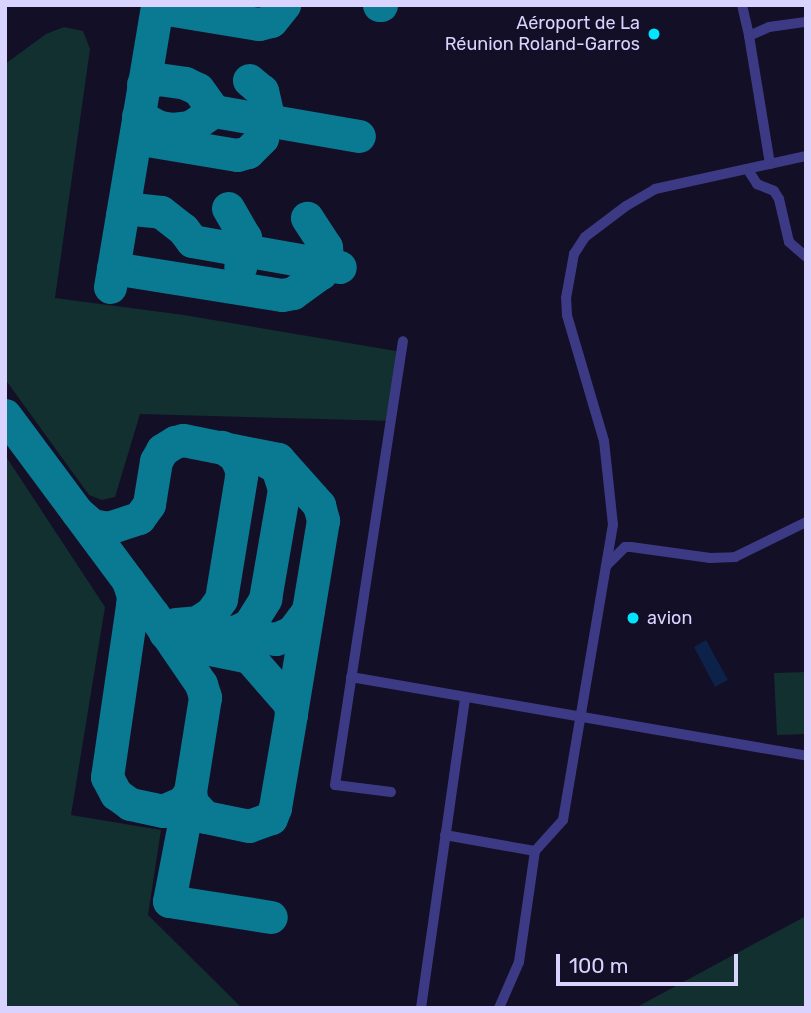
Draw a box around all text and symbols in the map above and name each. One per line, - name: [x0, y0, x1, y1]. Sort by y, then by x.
- place label: Aéroport de La Réunion Roland-Garros: [445, 13, 640, 56]
- marker: Aéroport de La Réunion Roland-Garros: [646, 26, 662, 42]
- place label: avion: [647, 607, 692, 629]
- marker: avion: [625, 610, 641, 626]
- scale bar: [559, 940, 741, 984]
- text: 100 m: [569, 953, 628, 978]

